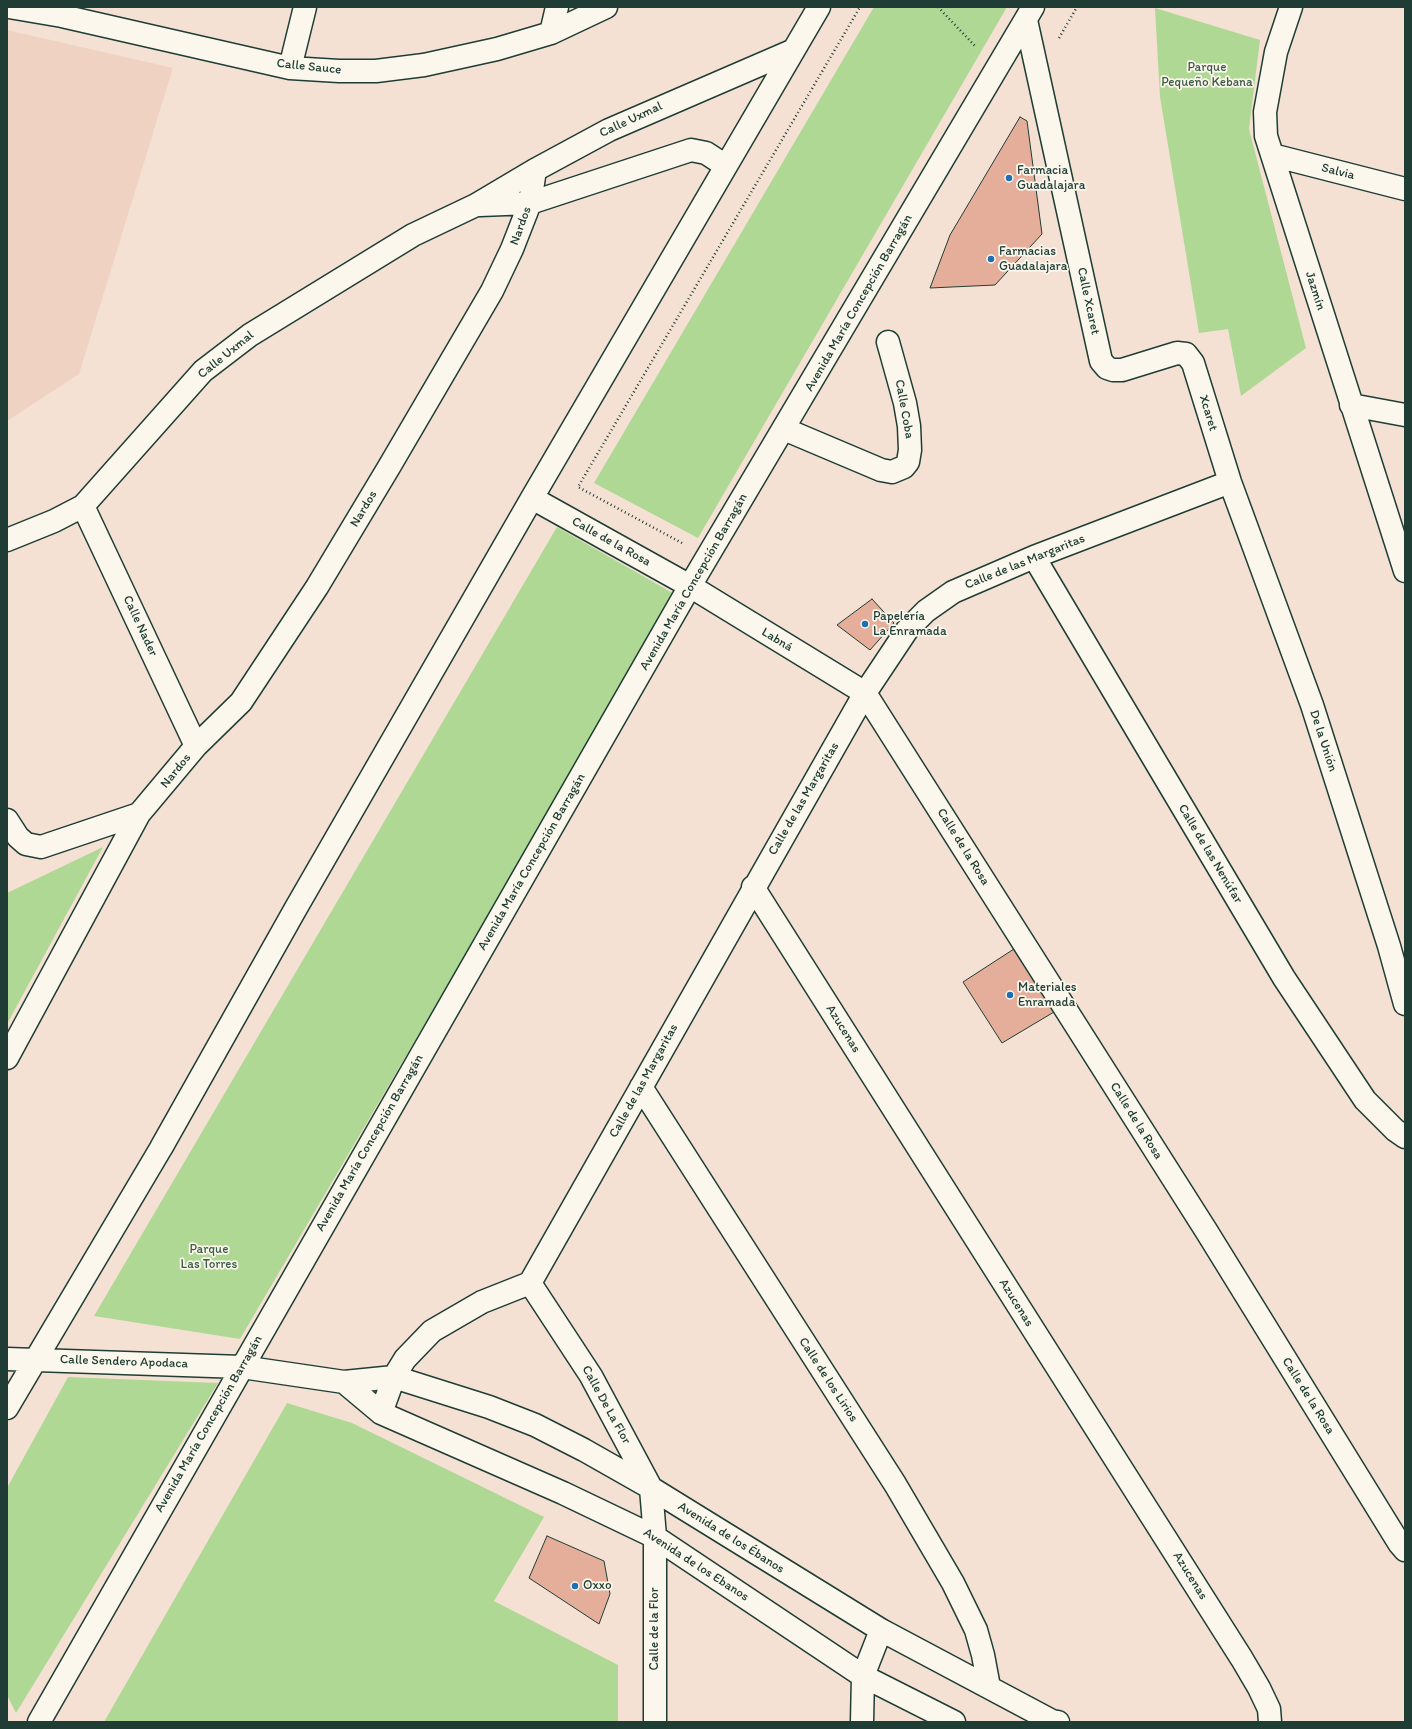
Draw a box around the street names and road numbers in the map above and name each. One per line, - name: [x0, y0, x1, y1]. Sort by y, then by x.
- street label: Calle Sauce: [276, 56, 342, 78]
- street label: Calle Uxmal: [597, 99, 665, 141]
- street label: Salvia: [1320, 160, 1356, 184]
- street label: Nardos: [507, 204, 535, 248]
- street label: Avenida María Concepción Barragán: [802, 212, 916, 394]
- street label: Calle Xcaret: [1073, 266, 1103, 336]
- street label: Jazmín: [1301, 270, 1329, 312]
- street label: Calle Uxmal: [195, 328, 257, 382]
- street label: Calle Coba: [891, 378, 917, 440]
- street label: Xcaret: [1195, 393, 1221, 433]
- street label: Nardos: [347, 488, 381, 530]
- street label: Avenida María Concepción Barragán: [637, 491, 751, 673]
- street label: Calle de la Rosa: [569, 514, 653, 570]
- street label: Calle de las Margaritas: [963, 531, 1087, 593]
- street label: Calle Nader: [119, 593, 161, 659]
- street label: Labná: [758, 625, 796, 655]
- street label: De la Unión: [1306, 708, 1340, 774]
- street label: Calle de las Margaritas: [765, 740, 843, 858]
- street label: Nardos: [157, 751, 195, 791]
- street label: Avenida María Concepción Barragán: [475, 771, 589, 953]
- street label: Calle de las Nenúfar: [1174, 802, 1246, 906]
- street label: Calle de la Rosa: [933, 806, 993, 888]
- street label: Azucenas: [822, 1002, 864, 1056]
- street label: Calle de las Margaritas: [606, 1021, 682, 1141]
- street label: Avenida María Concepción Barragán: [313, 1052, 427, 1234]
- street label: Calle de la Rosa: [1106, 1080, 1166, 1162]
- street label: Azucenas: [995, 1276, 1037, 1330]
- street label: Avenida María Concepción Barragán: [152, 1333, 266, 1515]
- street label: Calle de los Lirios: [795, 1335, 861, 1425]
- street label: Calle Sendero Apodaca: [60, 1352, 188, 1372]
- street label: Calle de la Rosa: [1278, 1355, 1338, 1437]
- street label: Calle De La Flor: [578, 1363, 634, 1447]
- street label: Avenida de los Ébanos: [675, 1499, 787, 1577]
- street label: Avenida de los Ebanos: [640, 1525, 752, 1605]
- street label: Azucenas: [1169, 1549, 1211, 1603]
- street label: Calle de la Flor: [647, 1587, 663, 1671]

